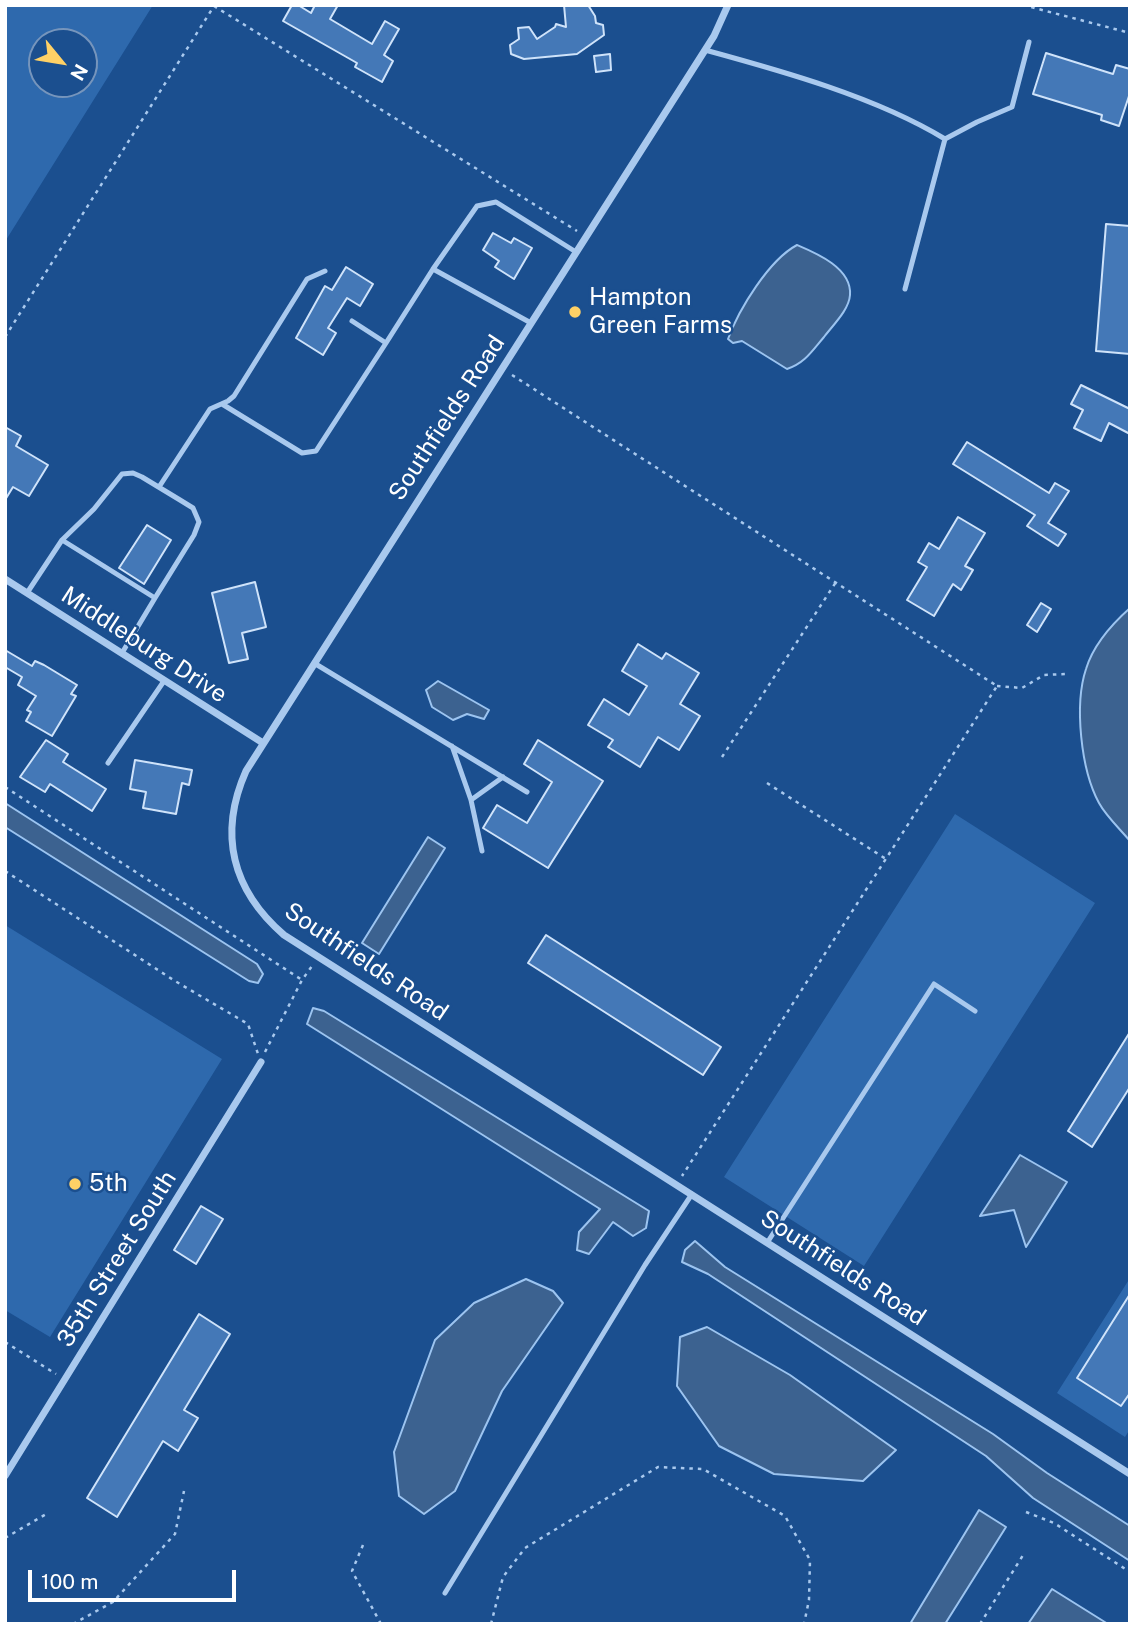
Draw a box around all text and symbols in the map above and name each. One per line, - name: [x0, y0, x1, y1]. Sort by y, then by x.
- north arrow: [28, 28, 98, 98]
- text: N: [66, 61, 93, 84]
- place label: Hampton Green Farms: [589, 284, 732, 340]
- marker: Hampton Green Farms: [567, 304, 583, 320]
- street label: Southfields Road: [383, 330, 511, 506]
- street label: Middleburg Drive: [56, 581, 232, 709]
- street label: Southfields Road: [279, 897, 453, 1027]
- street label: 35th Street South: [51, 1166, 183, 1352]
- place label: 5th: [89, 1170, 128, 1198]
- marker: 5th: [67, 1176, 83, 1192]
- street label: Southfields Road: [755, 1204, 931, 1332]
- scale bar: [32, 1556, 240, 1600]
- text: 100 m: [41, 1569, 98, 1594]

